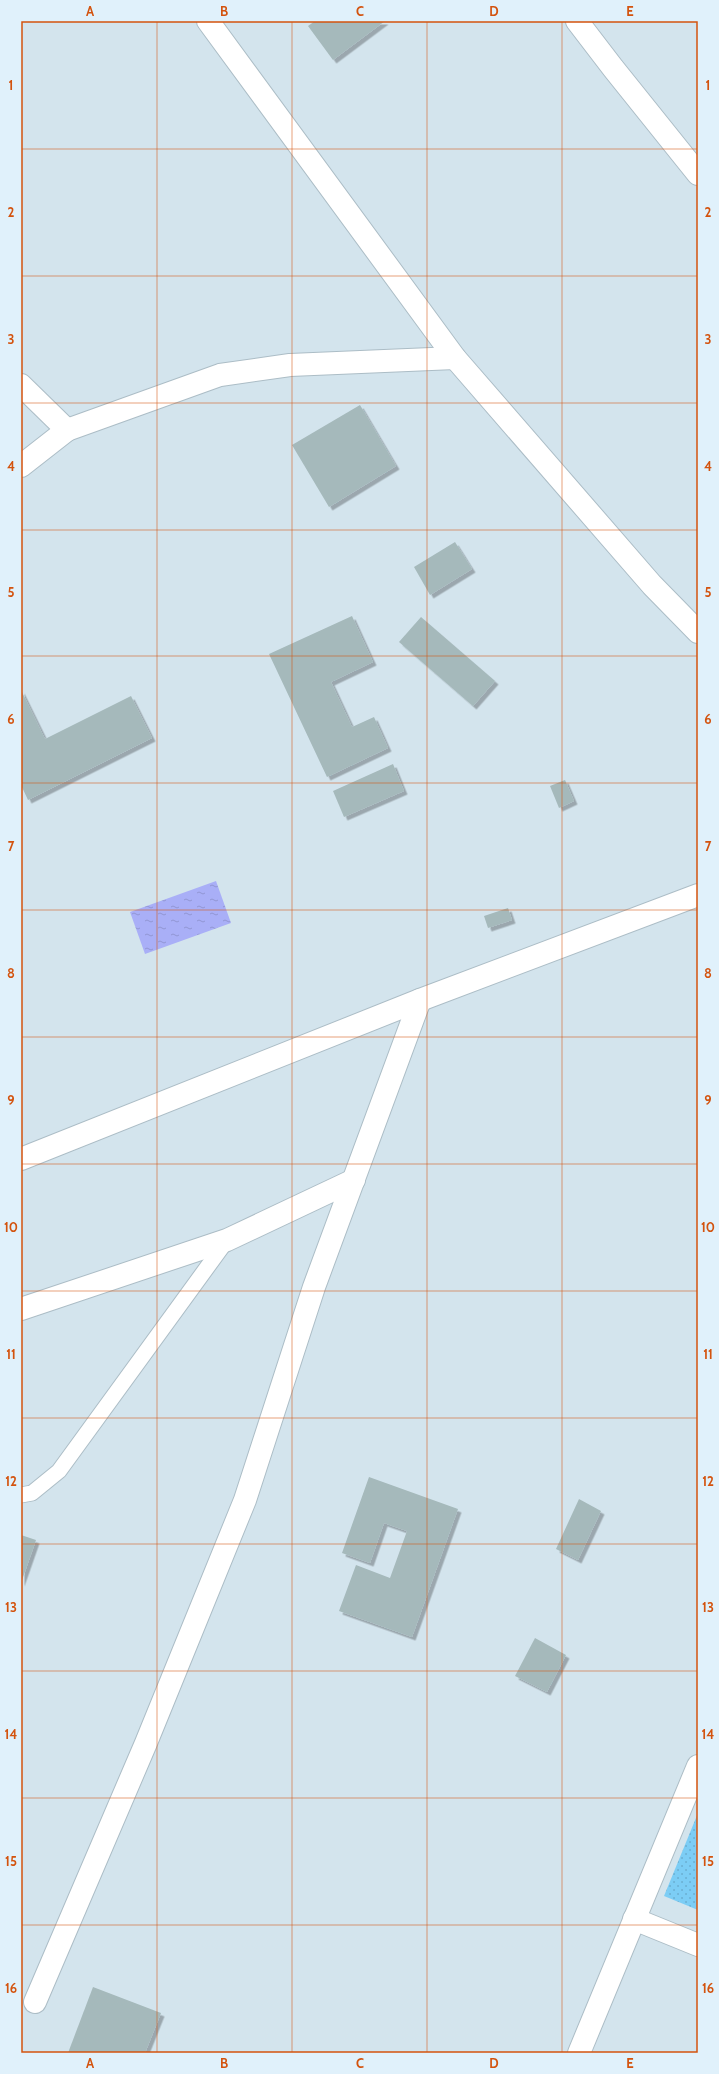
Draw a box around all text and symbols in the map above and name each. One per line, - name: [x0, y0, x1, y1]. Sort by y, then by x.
- text: A: [86, 3, 95, 19]
- text: B: [220, 3, 228, 19]
- text: C: [356, 3, 364, 19]
- text: D: [489, 3, 499, 19]
- text: E: [626, 3, 634, 19]
- text: 1: [9, 77, 13, 93]
- text: 1: [706, 77, 710, 93]
- text: 2: [8, 204, 15, 220]
- text: 2: [705, 204, 712, 220]
- text: 3: [7, 331, 15, 347]
- text: 3: [704, 331, 712, 347]
- text: 4: [7, 458, 15, 474]
- text: 4: [704, 458, 712, 474]
- text: 5: [8, 584, 15, 600]
- text: 5: [705, 584, 712, 600]
- text: 6: [7, 711, 15, 727]
- text: 6: [704, 711, 712, 727]
- text: 7: [8, 838, 15, 854]
- text: 7: [705, 838, 712, 854]
- text: 8: [7, 965, 15, 981]
- text: 8: [704, 965, 712, 981]
- text: 9: [7, 1092, 15, 1108]
- text: 9: [704, 1092, 712, 1108]
- text: 10: [4, 1219, 18, 1235]
- text: 10: [701, 1219, 715, 1235]
- text: 11: [6, 1346, 16, 1362]
- text: 11: [703, 1346, 713, 1362]
- text: 12: [5, 1473, 17, 1489]
- text: 12: [702, 1473, 714, 1489]
- text: 13: [5, 1599, 17, 1615]
- text: 13: [702, 1599, 714, 1615]
- text: 14: [5, 1726, 17, 1742]
- text: 14: [702, 1726, 714, 1742]
- text: 15: [5, 1853, 17, 1869]
- text: 15: [702, 1853, 714, 1869]
- text: 16: [5, 1980, 17, 1996]
- text: 16: [702, 1980, 714, 1996]
- text: A: [86, 2055, 95, 2071]
- text: B: [220, 2055, 228, 2071]
- text: C: [356, 2055, 364, 2071]
- text: D: [489, 2055, 499, 2071]
- text: E: [626, 2055, 634, 2071]

